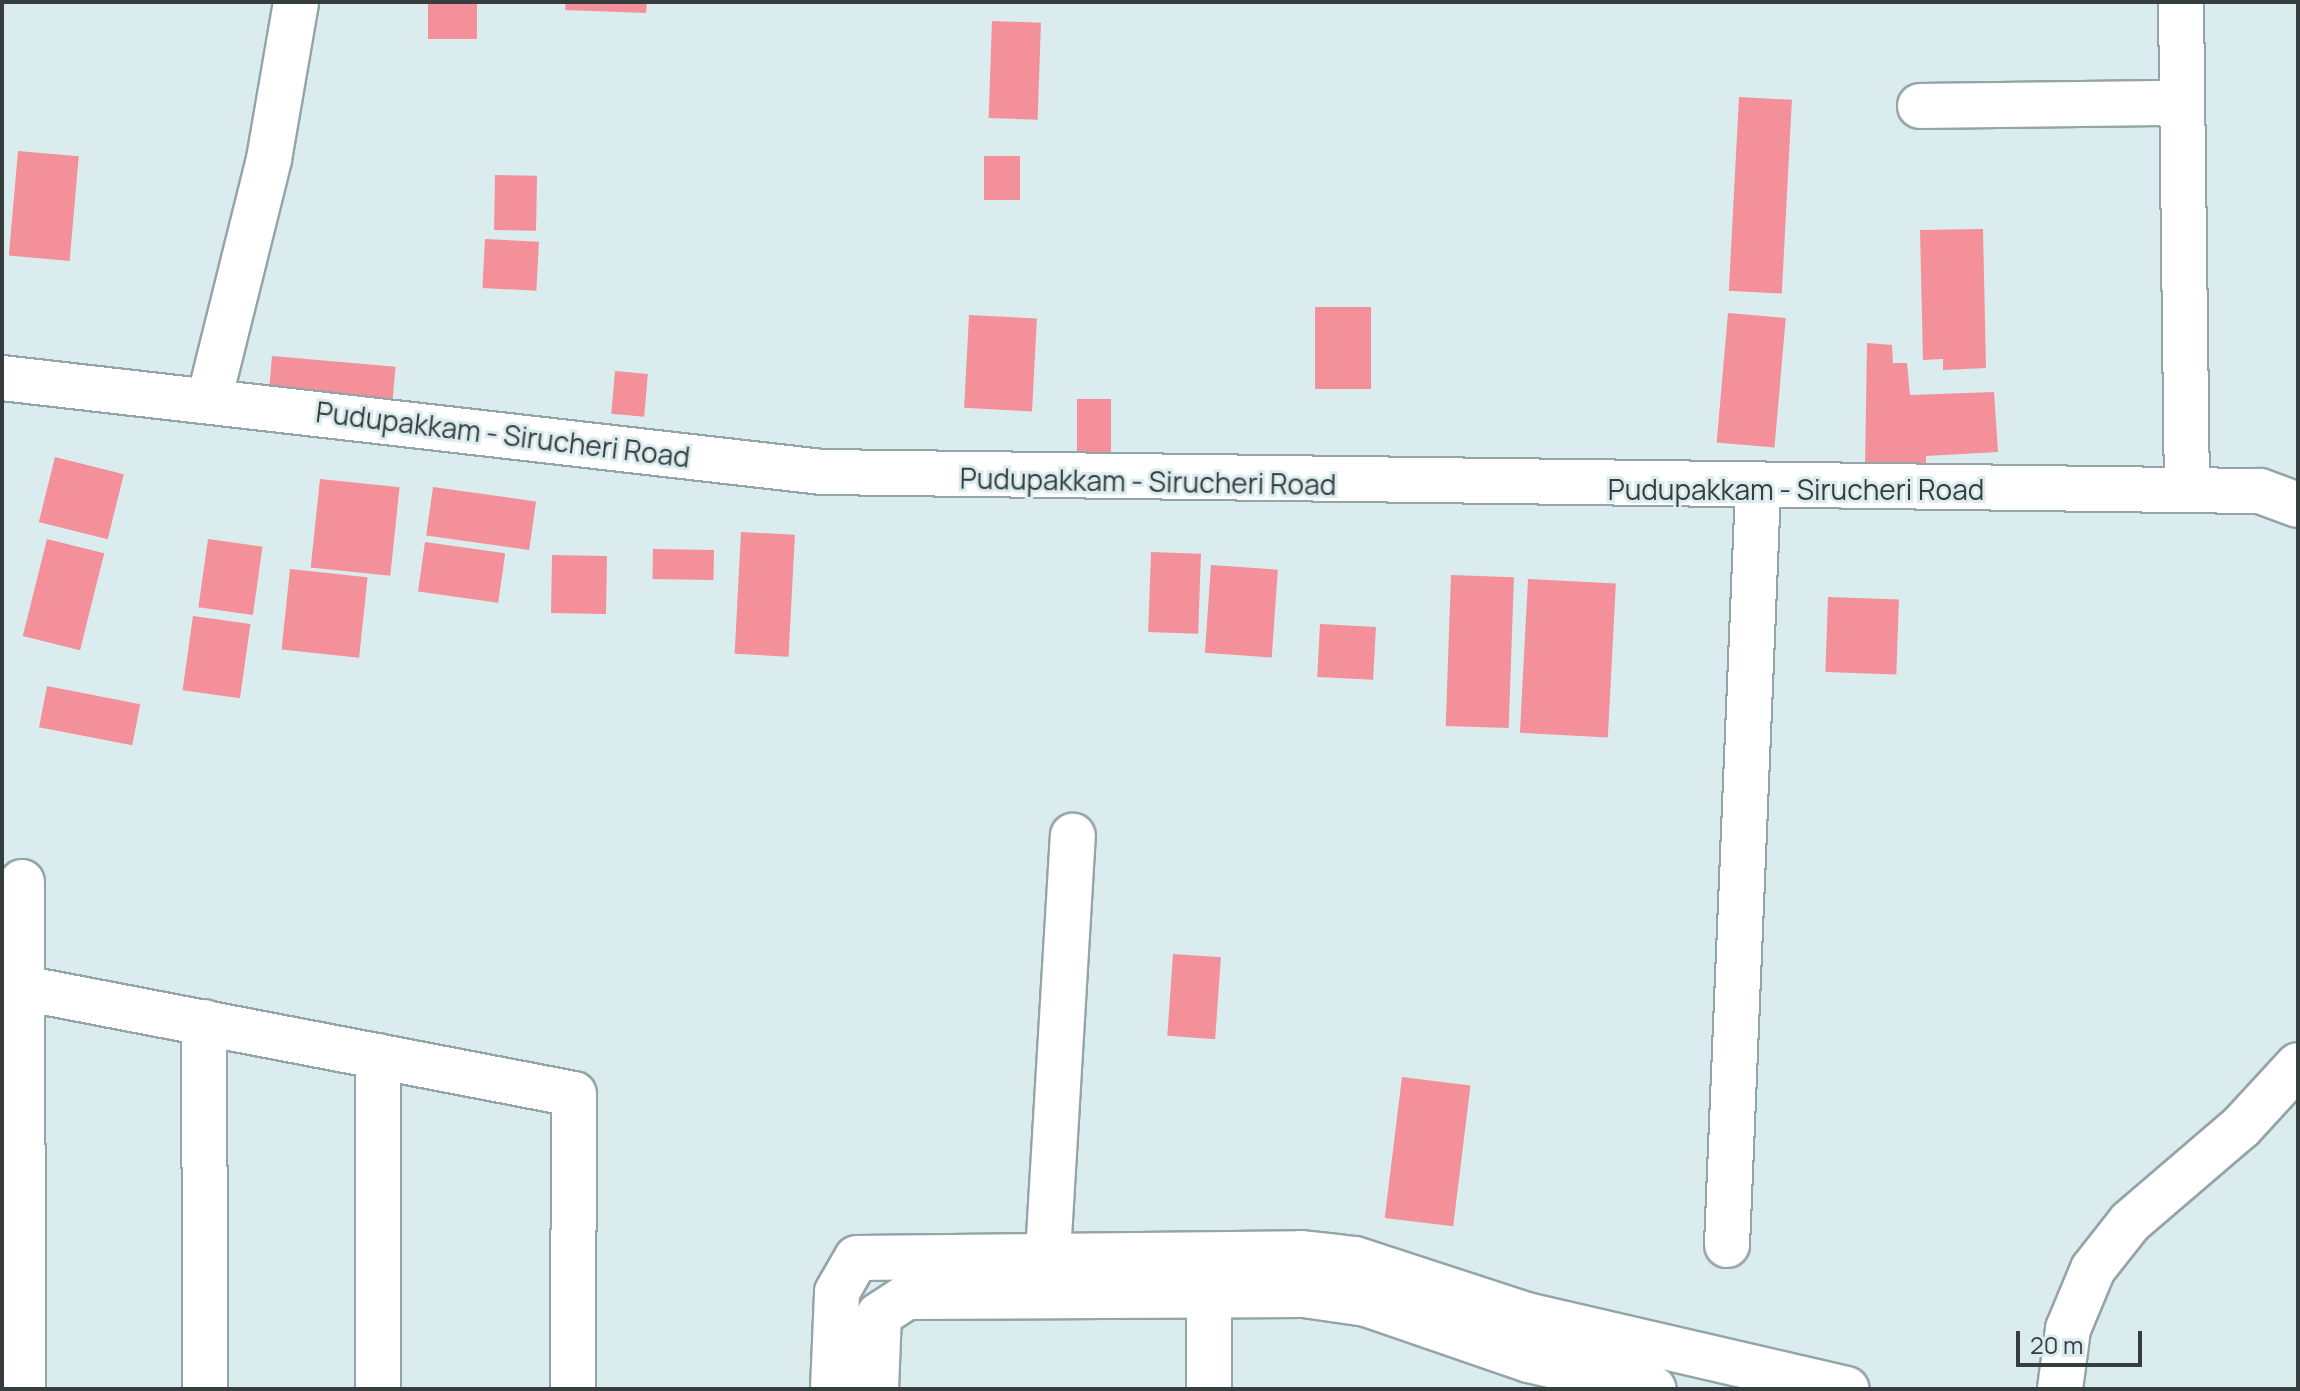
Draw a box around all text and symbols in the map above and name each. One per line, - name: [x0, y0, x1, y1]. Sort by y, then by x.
- street label: Pudupakkam - Sirucheri Road: [314, 394, 692, 474]
- street label: Pudupakkam - Sirucheri Road: [959, 461, 1337, 501]
- street label: Pudupakkam - Sirucheri Road: [1608, 472, 1984, 506]
- scale bar: [2020, 1315, 2146, 1365]
- text: 20 m: [2030, 1328, 2083, 1361]

